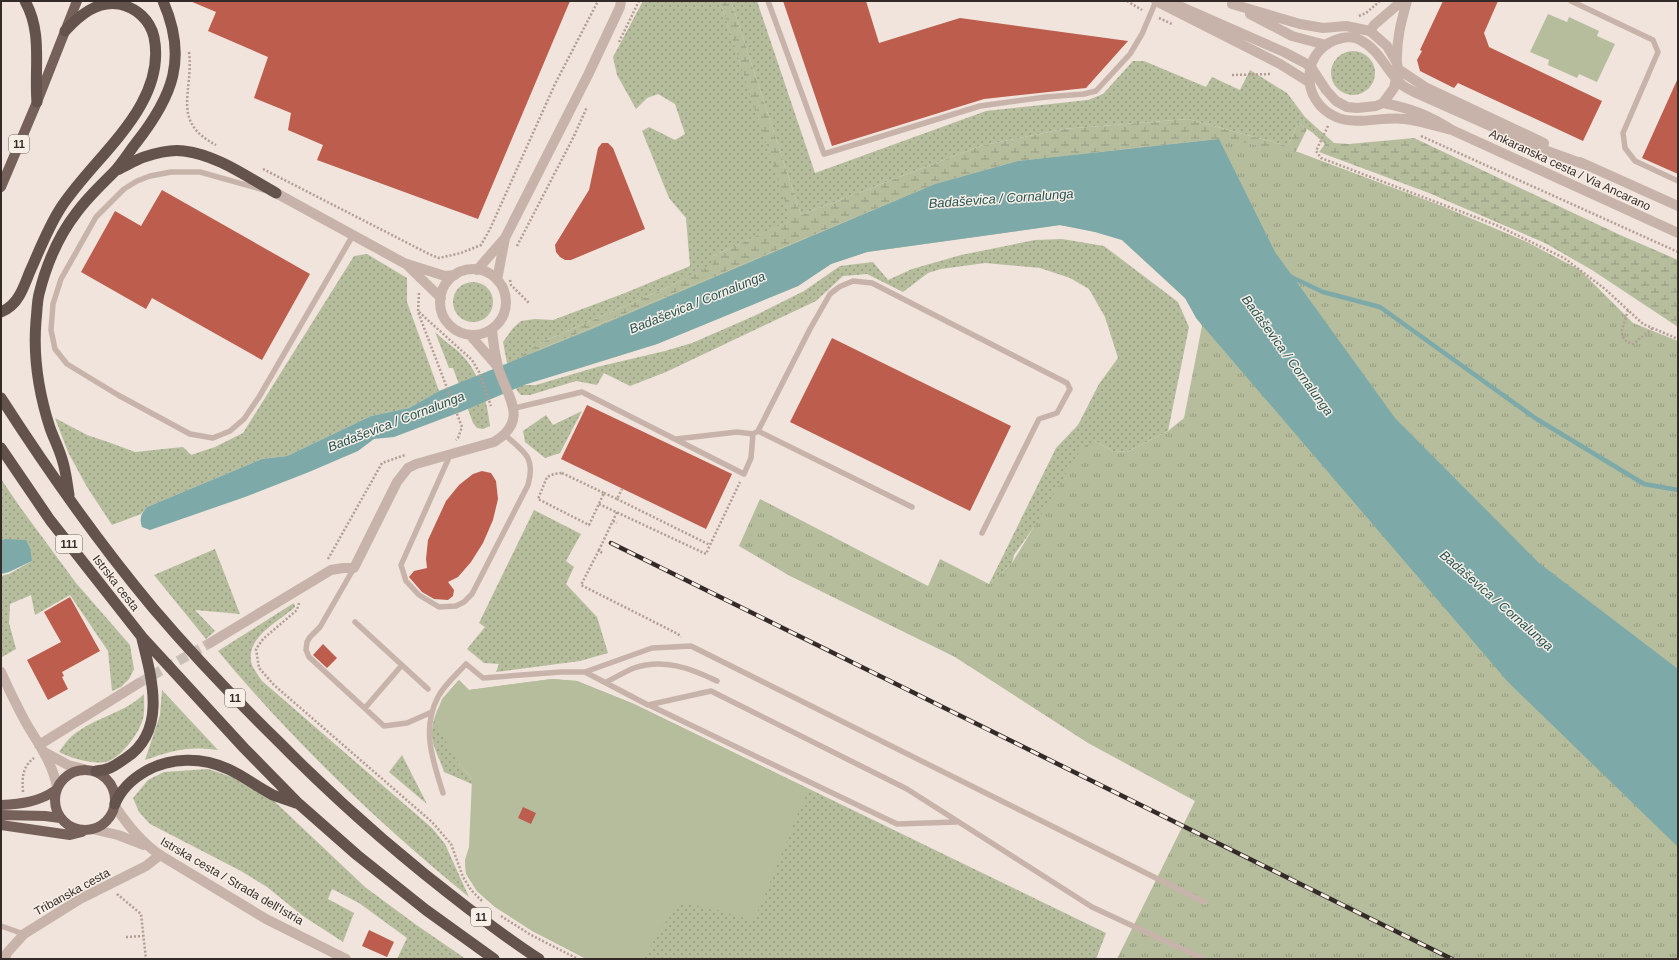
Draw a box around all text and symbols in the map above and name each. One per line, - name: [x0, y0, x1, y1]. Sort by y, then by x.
- street label: Ankaranska cesta / Via Ancarano: [1487, 126, 1653, 214]
- road number: 11: [9, 135, 29, 153]
- water label: Badaševica / Cornalunga: [928, 186, 1074, 211]
- water label: Badaševica / Cornalunga: [627, 268, 767, 337]
- water label: Badaševica / Cornalunga: [1239, 292, 1336, 418]
- water label: Badaševica / Cornalunga: [326, 388, 467, 454]
- road number: 111: [56, 535, 82, 553]
- water label: Badaševica / Cornalunga: [1437, 547, 1556, 654]
- street label: Istrska cesta: [90, 552, 142, 614]
- road number: 11: [225, 689, 245, 707]
- street label: Istrska cesta / Strada dell'Istria: [158, 834, 306, 928]
- street label: Tribanska cesta: [32, 865, 113, 919]
- road number: 11: [471, 908, 491, 926]

